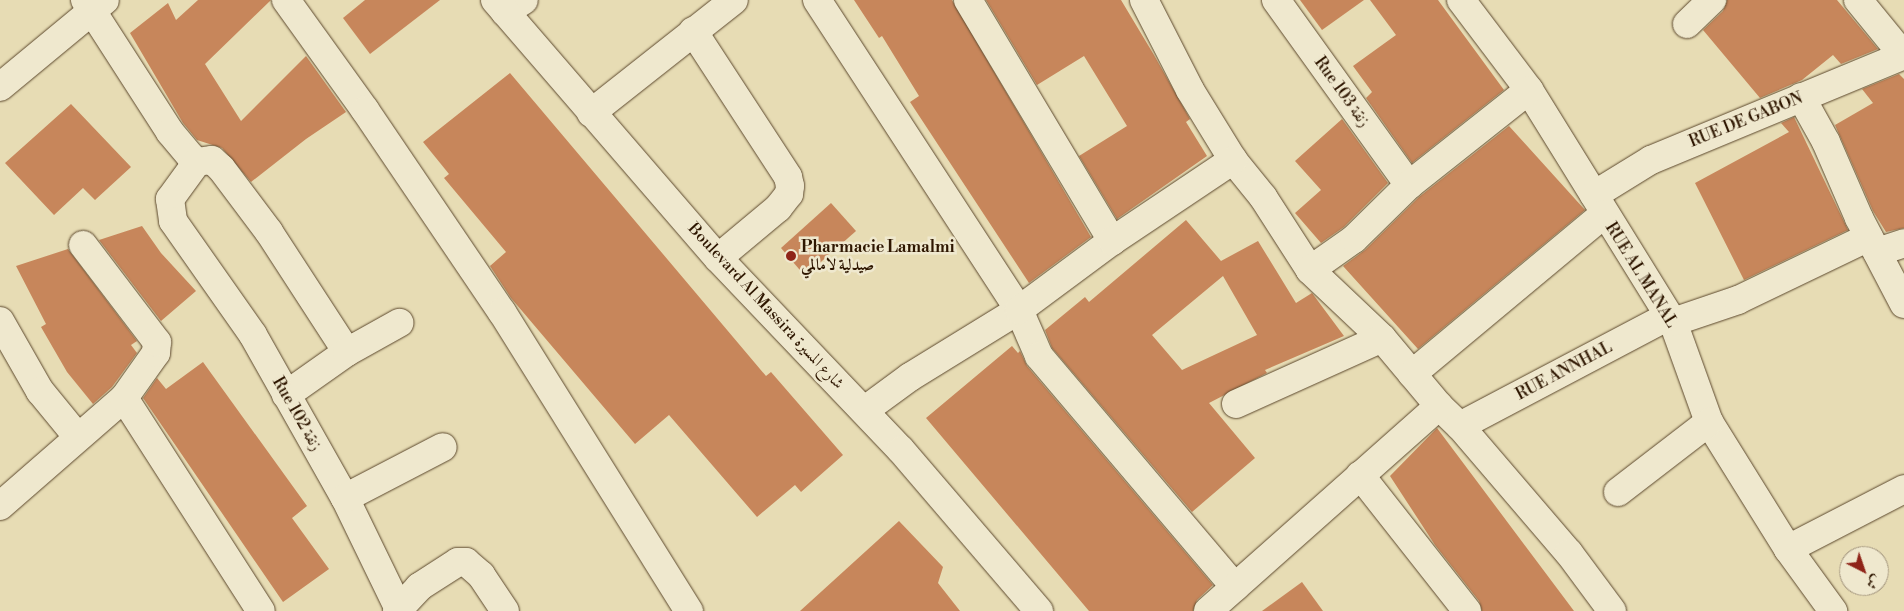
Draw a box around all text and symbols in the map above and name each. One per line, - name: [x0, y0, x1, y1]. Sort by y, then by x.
- street label: Rue 103 زنقة: [1310, 53, 1374, 131]
- street label: RUE DE GABON: [1686, 88, 1806, 152]
- street label: Boulevard Al Massira شارع المسيرة: [684, 219, 848, 393]
- street label: RUE AL MANAL: [1601, 219, 1681, 331]
- place label: Pharmacie Lamalmi صيدلية لامالمي: [801, 237, 955, 275]
- marker: Pharmacie Lamalmi صيدلية لامالمي: [785, 250, 797, 262]
- street label: RUE ANNHAL: [1513, 338, 1615, 404]
- street label: Rue 102 زنقة: [268, 374, 326, 454]
- north arrow: [1839, 546, 1889, 596]
- text: ش: [1862, 570, 1884, 593]

